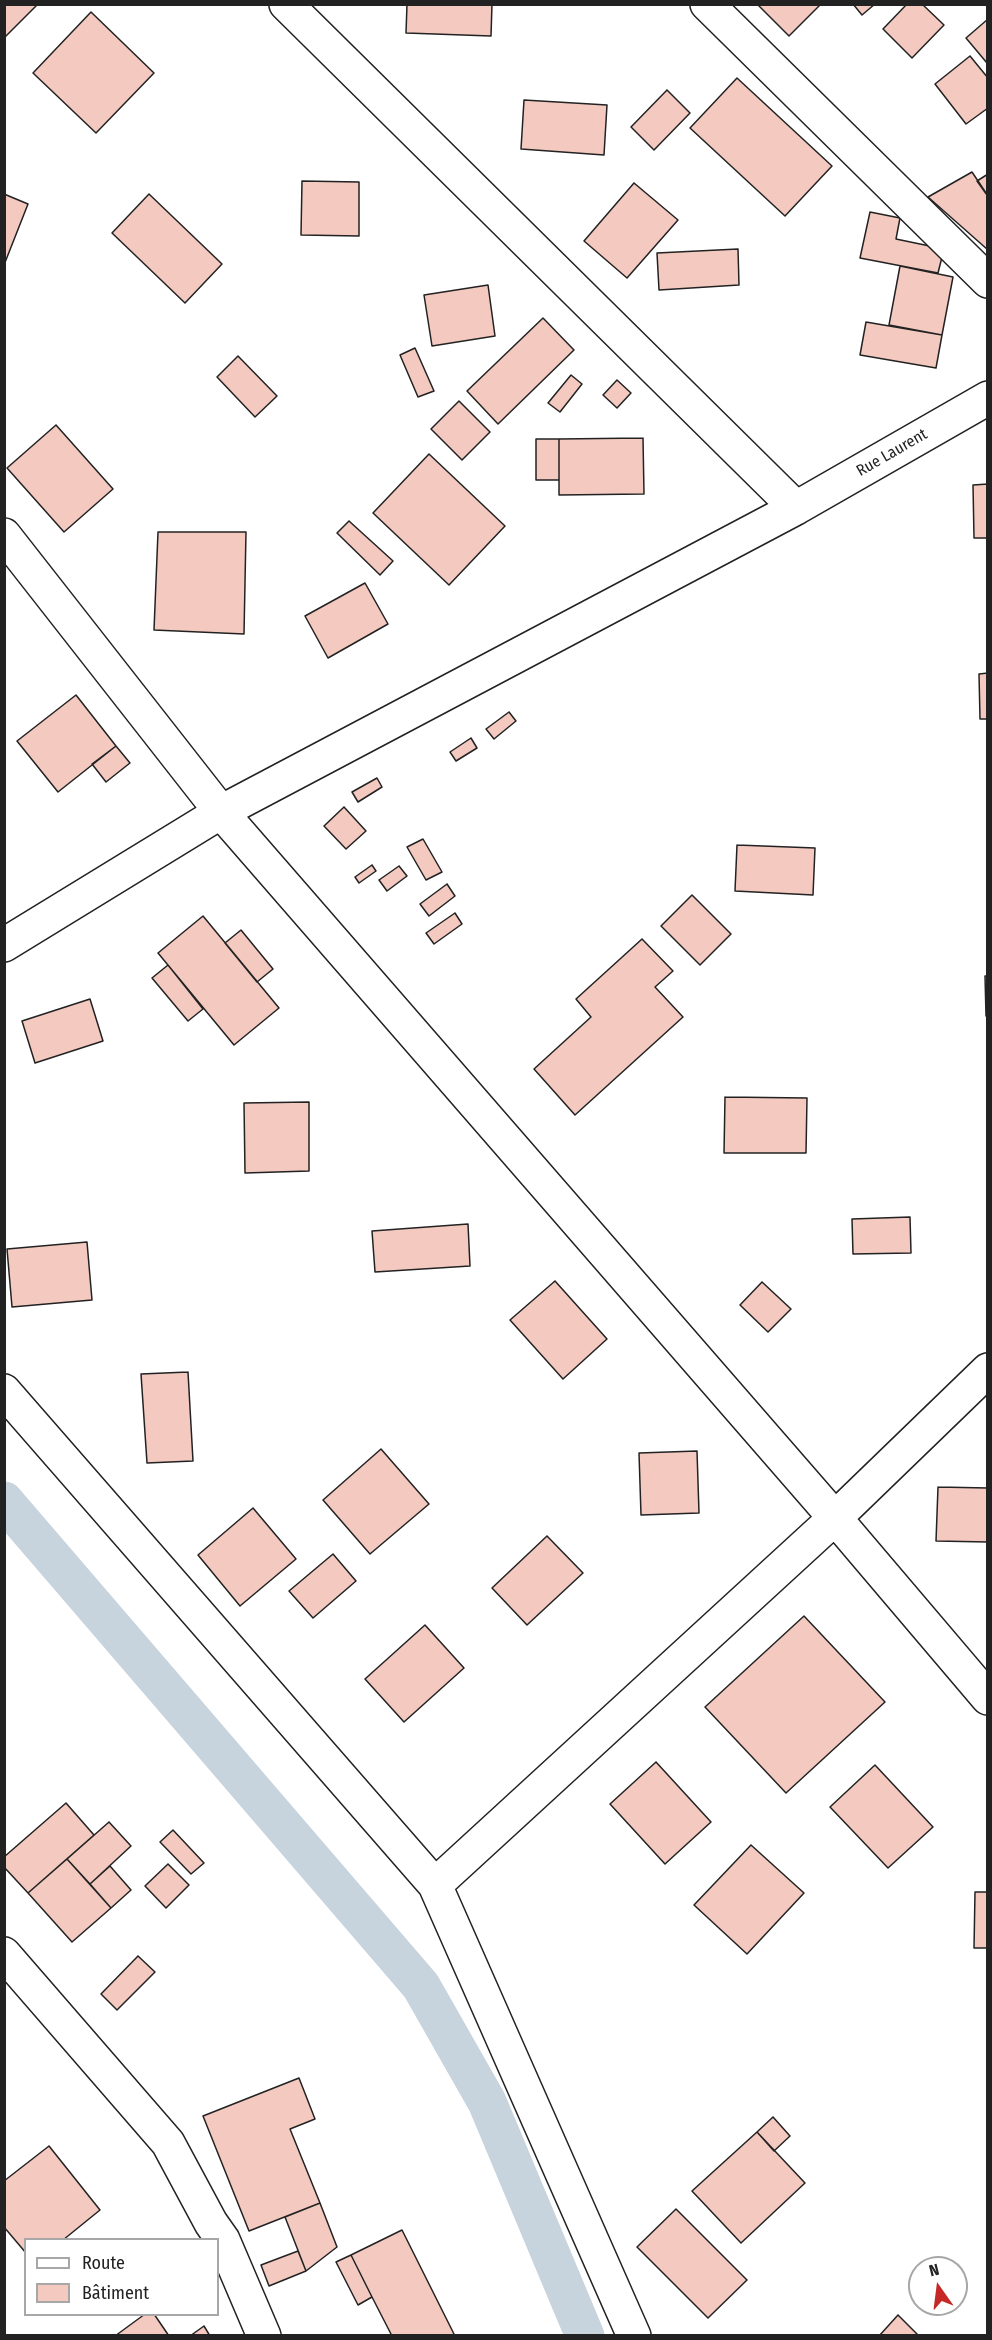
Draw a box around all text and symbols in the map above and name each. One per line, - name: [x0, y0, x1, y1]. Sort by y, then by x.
- street label: Rue Laurent: [853, 425, 931, 481]
- legend: [24, 2238, 219, 2316]
- text: Route: [82, 2252, 125, 2274]
- north arrow: [908, 2256, 968, 2316]
- text: N: [927, 2260, 941, 2280]
- text: Bâtiment: [82, 2282, 149, 2304]

